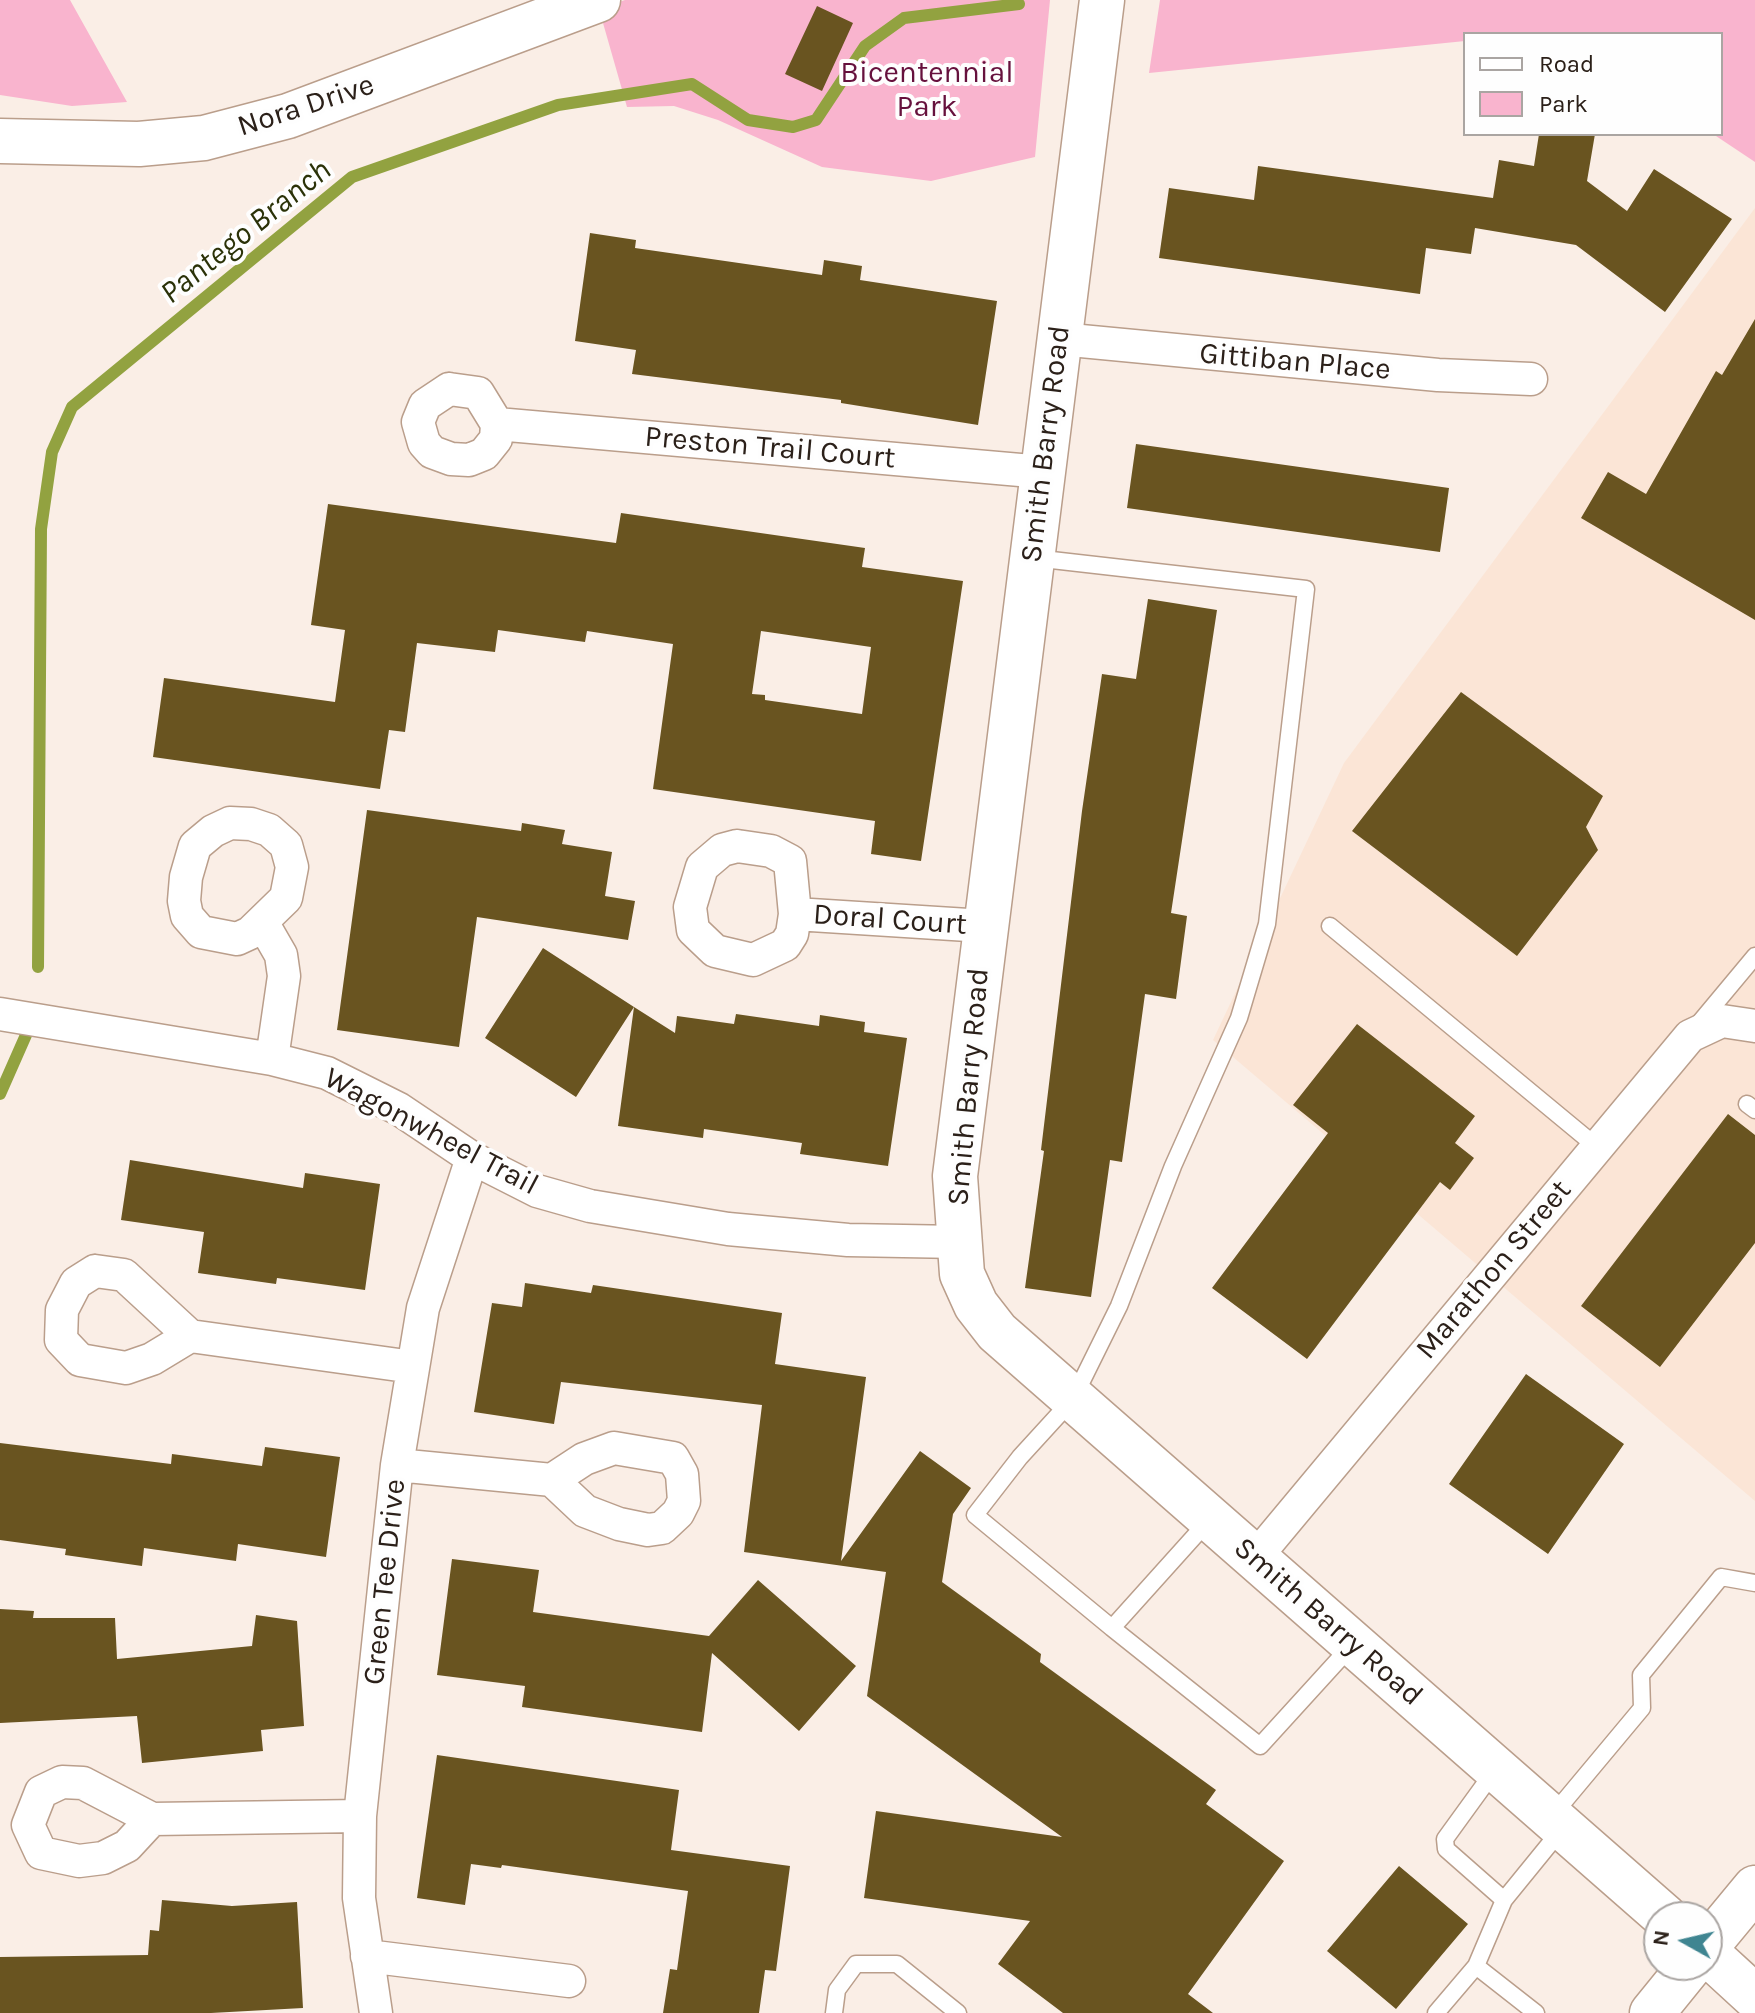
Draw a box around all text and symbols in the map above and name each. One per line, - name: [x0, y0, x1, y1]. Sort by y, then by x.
- legend: [1463, 32, 1723, 136]
- text: Road: [1539, 50, 1594, 78]
- park label: Bicentennial Park: [840, 55, 1014, 126]
- street label: Nora Drive: [233, 67, 379, 145]
- text: Park: [1539, 90, 1588, 118]
- water label: Pantego Branch: [153, 151, 339, 313]
- street label: Smith Barry Road: [1014, 323, 1078, 565]
- street label: Gittiban Place: [1198, 336, 1392, 388]
- street label: Preston Trail Court: [643, 419, 897, 477]
- street label: Doral Court: [812, 897, 968, 943]
- street label: Smith Barry Road: [941, 967, 997, 1207]
- street label: Wagonwheel Trail: [318, 1060, 544, 1204]
- street label: Marathon Street: [1409, 1173, 1579, 1367]
- street label: Green Tee Drive: [356, 1477, 414, 1687]
- street label: Smith Barry Road: [1226, 1530, 1430, 1714]
- north arrow: [1643, 1901, 1723, 1981]
- text: N: [1647, 1928, 1675, 1948]

